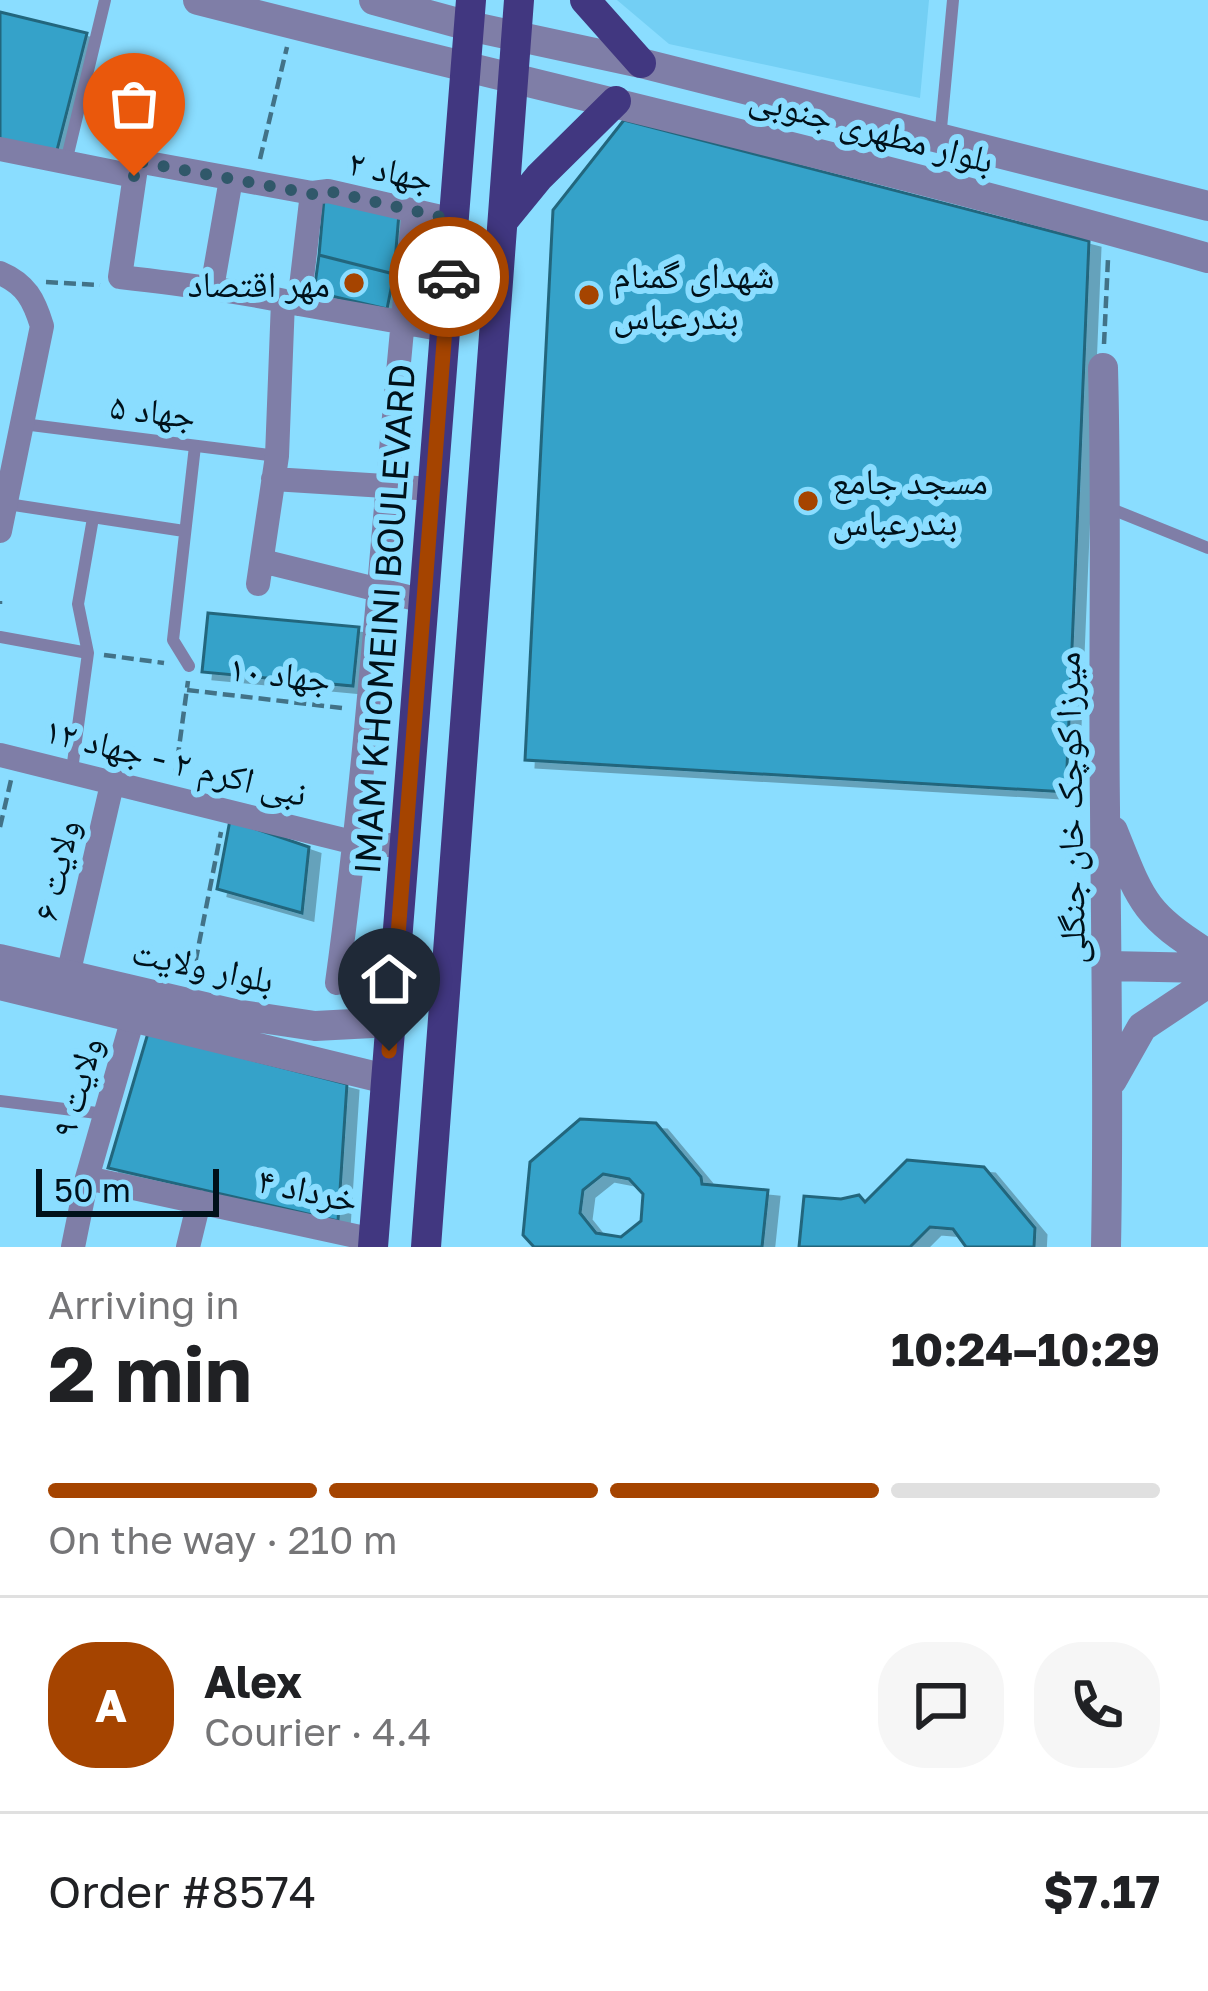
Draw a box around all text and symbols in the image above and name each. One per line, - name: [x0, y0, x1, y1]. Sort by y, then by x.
- pin: [83, 53, 185, 176]
- icon: bag: [101, 71, 167, 137]
- street label: بلوار مطهری جنوبی: [745, 75, 999, 182]
- street label: جهاد ۲: [345, 140, 437, 200]
- courier: [389, 217, 509, 337]
- icon: car: [416, 244, 482, 310]
- place label: شهدای گمنام بندرعباس: [613, 253, 774, 338]
- place label: مهر اقتصاد: [188, 262, 330, 305]
- marker: مهر اقتصاد: [341, 270, 367, 296]
- marker: شهدای گمنام بندرعباس: [576, 282, 602, 308]
- street label: IMAM KHOMEINI BOULEVARD: [345, 362, 423, 876]
- street label: جهاد ۵: [108, 383, 198, 437]
- place label: مسجد جامع بندرعباس: [832, 459, 988, 544]
- marker: مسجد جامع بندرعباس: [795, 488, 821, 514]
- street label: جهاد ۱۰: [227, 645, 333, 701]
- street label: میرزا کوچک خان جنگلی: [1045, 651, 1094, 965]
- street label: نبی اکرم ۲ - جهاد ۱۲: [40, 708, 312, 817]
- street label: ولایت ۶: [23, 815, 87, 925]
- pin: [338, 928, 440, 1051]
- street label: بلوار ولایت: [128, 929, 278, 1001]
- icon: home: [356, 946, 422, 1012]
- street label: ولایت ۹: [41, 1032, 111, 1142]
- street label: خرداد ۴: [254, 1157, 362, 1221]
- scale bar: [36, 1163, 219, 1216]
- text: 50 m: [54, 1170, 131, 1209]
- text: Arriving in: [48, 1281, 239, 1328]
- text: 10:24–10:29: [891, 1322, 1160, 1376]
- text: 2 min: [48, 1326, 252, 1419]
- text: On the way · 210 m: [48, 1516, 398, 1563]
- button: chat: [878, 1642, 1004, 1768]
- button: phone: [1034, 1642, 1160, 1768]
- text: Alex: [204, 1654, 302, 1708]
- text: A: [95, 1678, 127, 1732]
- text: Courier · 4.4: [204, 1708, 432, 1755]
- text: Order #8574: [48, 1864, 316, 1918]
- text: $7.17: [1043, 1864, 1160, 1918]

